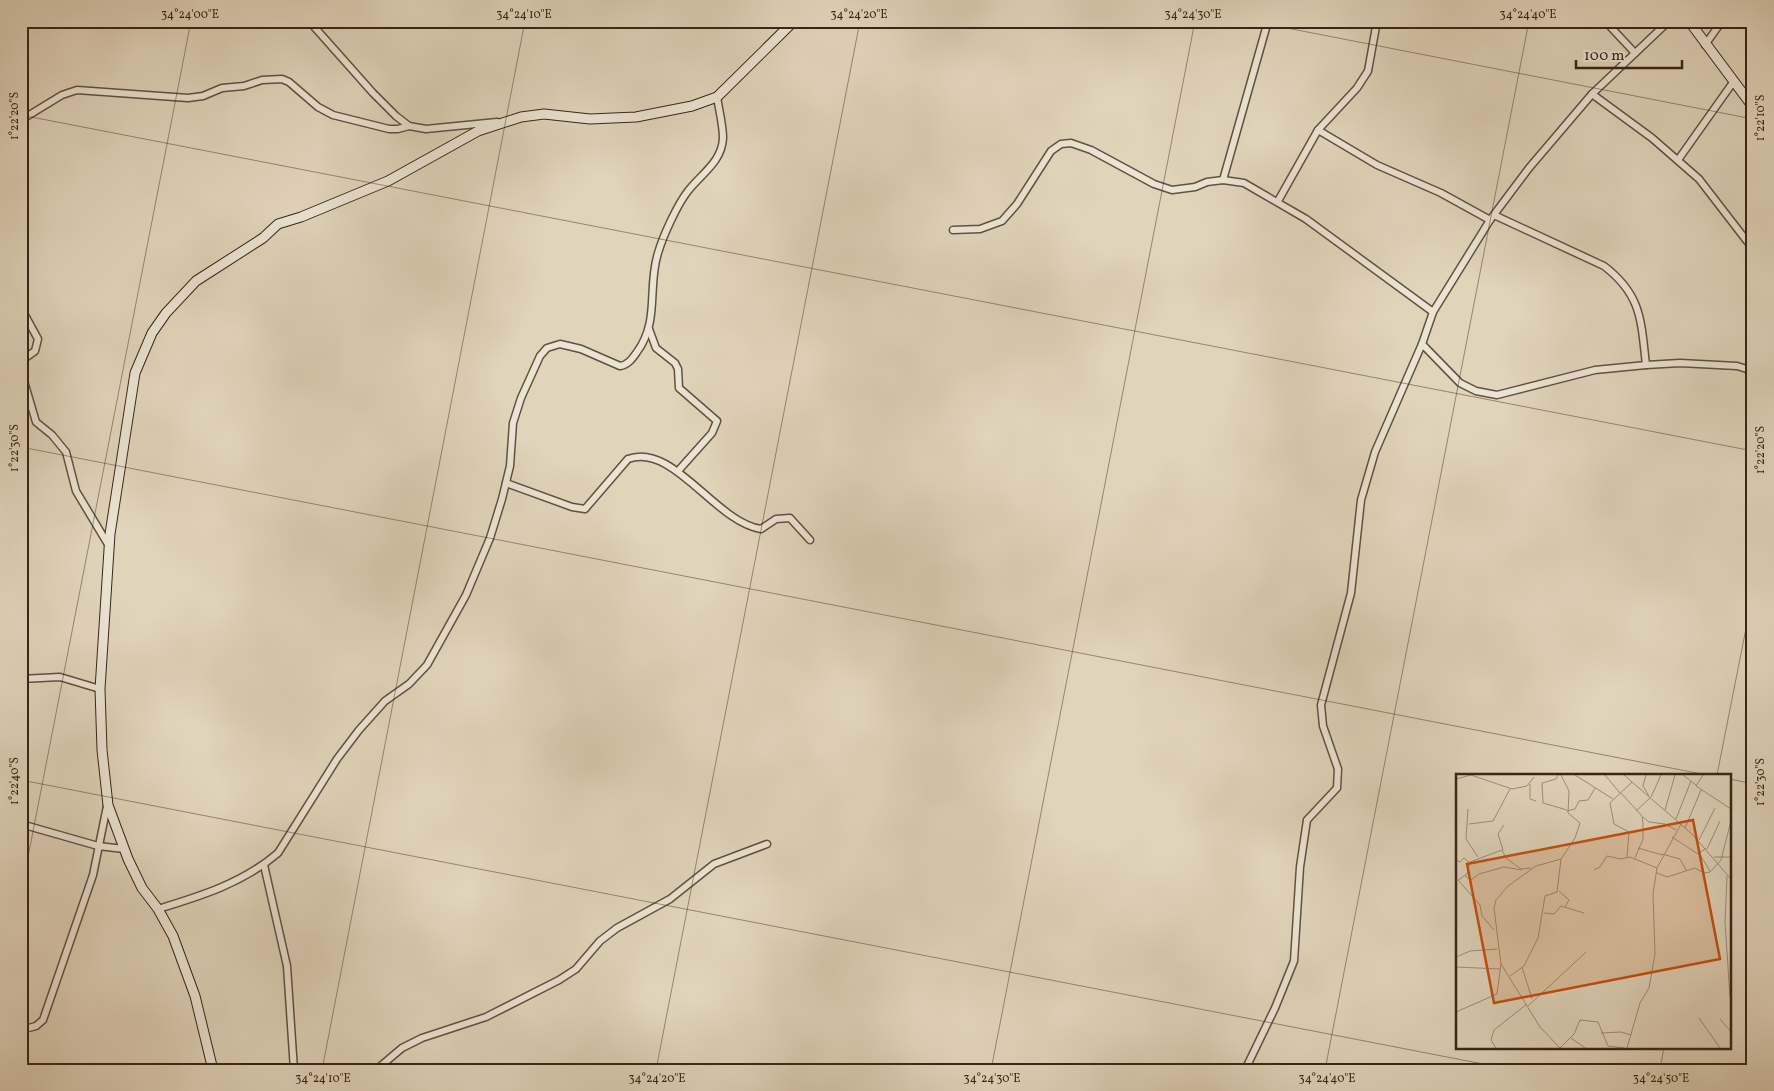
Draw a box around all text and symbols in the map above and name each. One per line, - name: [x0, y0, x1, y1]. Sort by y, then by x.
- text: 34°24'00"E: [161, 7, 219, 23]
- text: 34°24'10"E: [496, 7, 552, 23]
- text: 34°24'20"E: [830, 7, 888, 23]
- text: 34°24'30"E: [1165, 7, 1221, 23]
- text: 34°24'40"E: [1500, 7, 1556, 23]
- scale bar: [1576, 38, 1683, 70]
- text: 100 m: [1584, 46, 1624, 67]
- text: 1°22'20"S: [7, 92, 23, 140]
- text: 1°22'10"S: [1753, 95, 1769, 141]
- text: 1°22'30"S: [7, 424, 23, 472]
- text: 1°22'20"S: [1753, 426, 1769, 474]
- text: 1°22'40"S: [7, 757, 23, 805]
- text: 1°22'30"S: [1753, 758, 1769, 806]
- inset map: [1456, 774, 1732, 1048]
- text: 34°24'10"E: [295, 1071, 351, 1087]
- text: 34°24'20"E: [628, 1071, 686, 1087]
- text: 34°24'30"E: [964, 1071, 1020, 1087]
- text: 34°24'40"E: [1299, 1071, 1355, 1087]
- text: 34°24'50"E: [1633, 1071, 1689, 1087]

